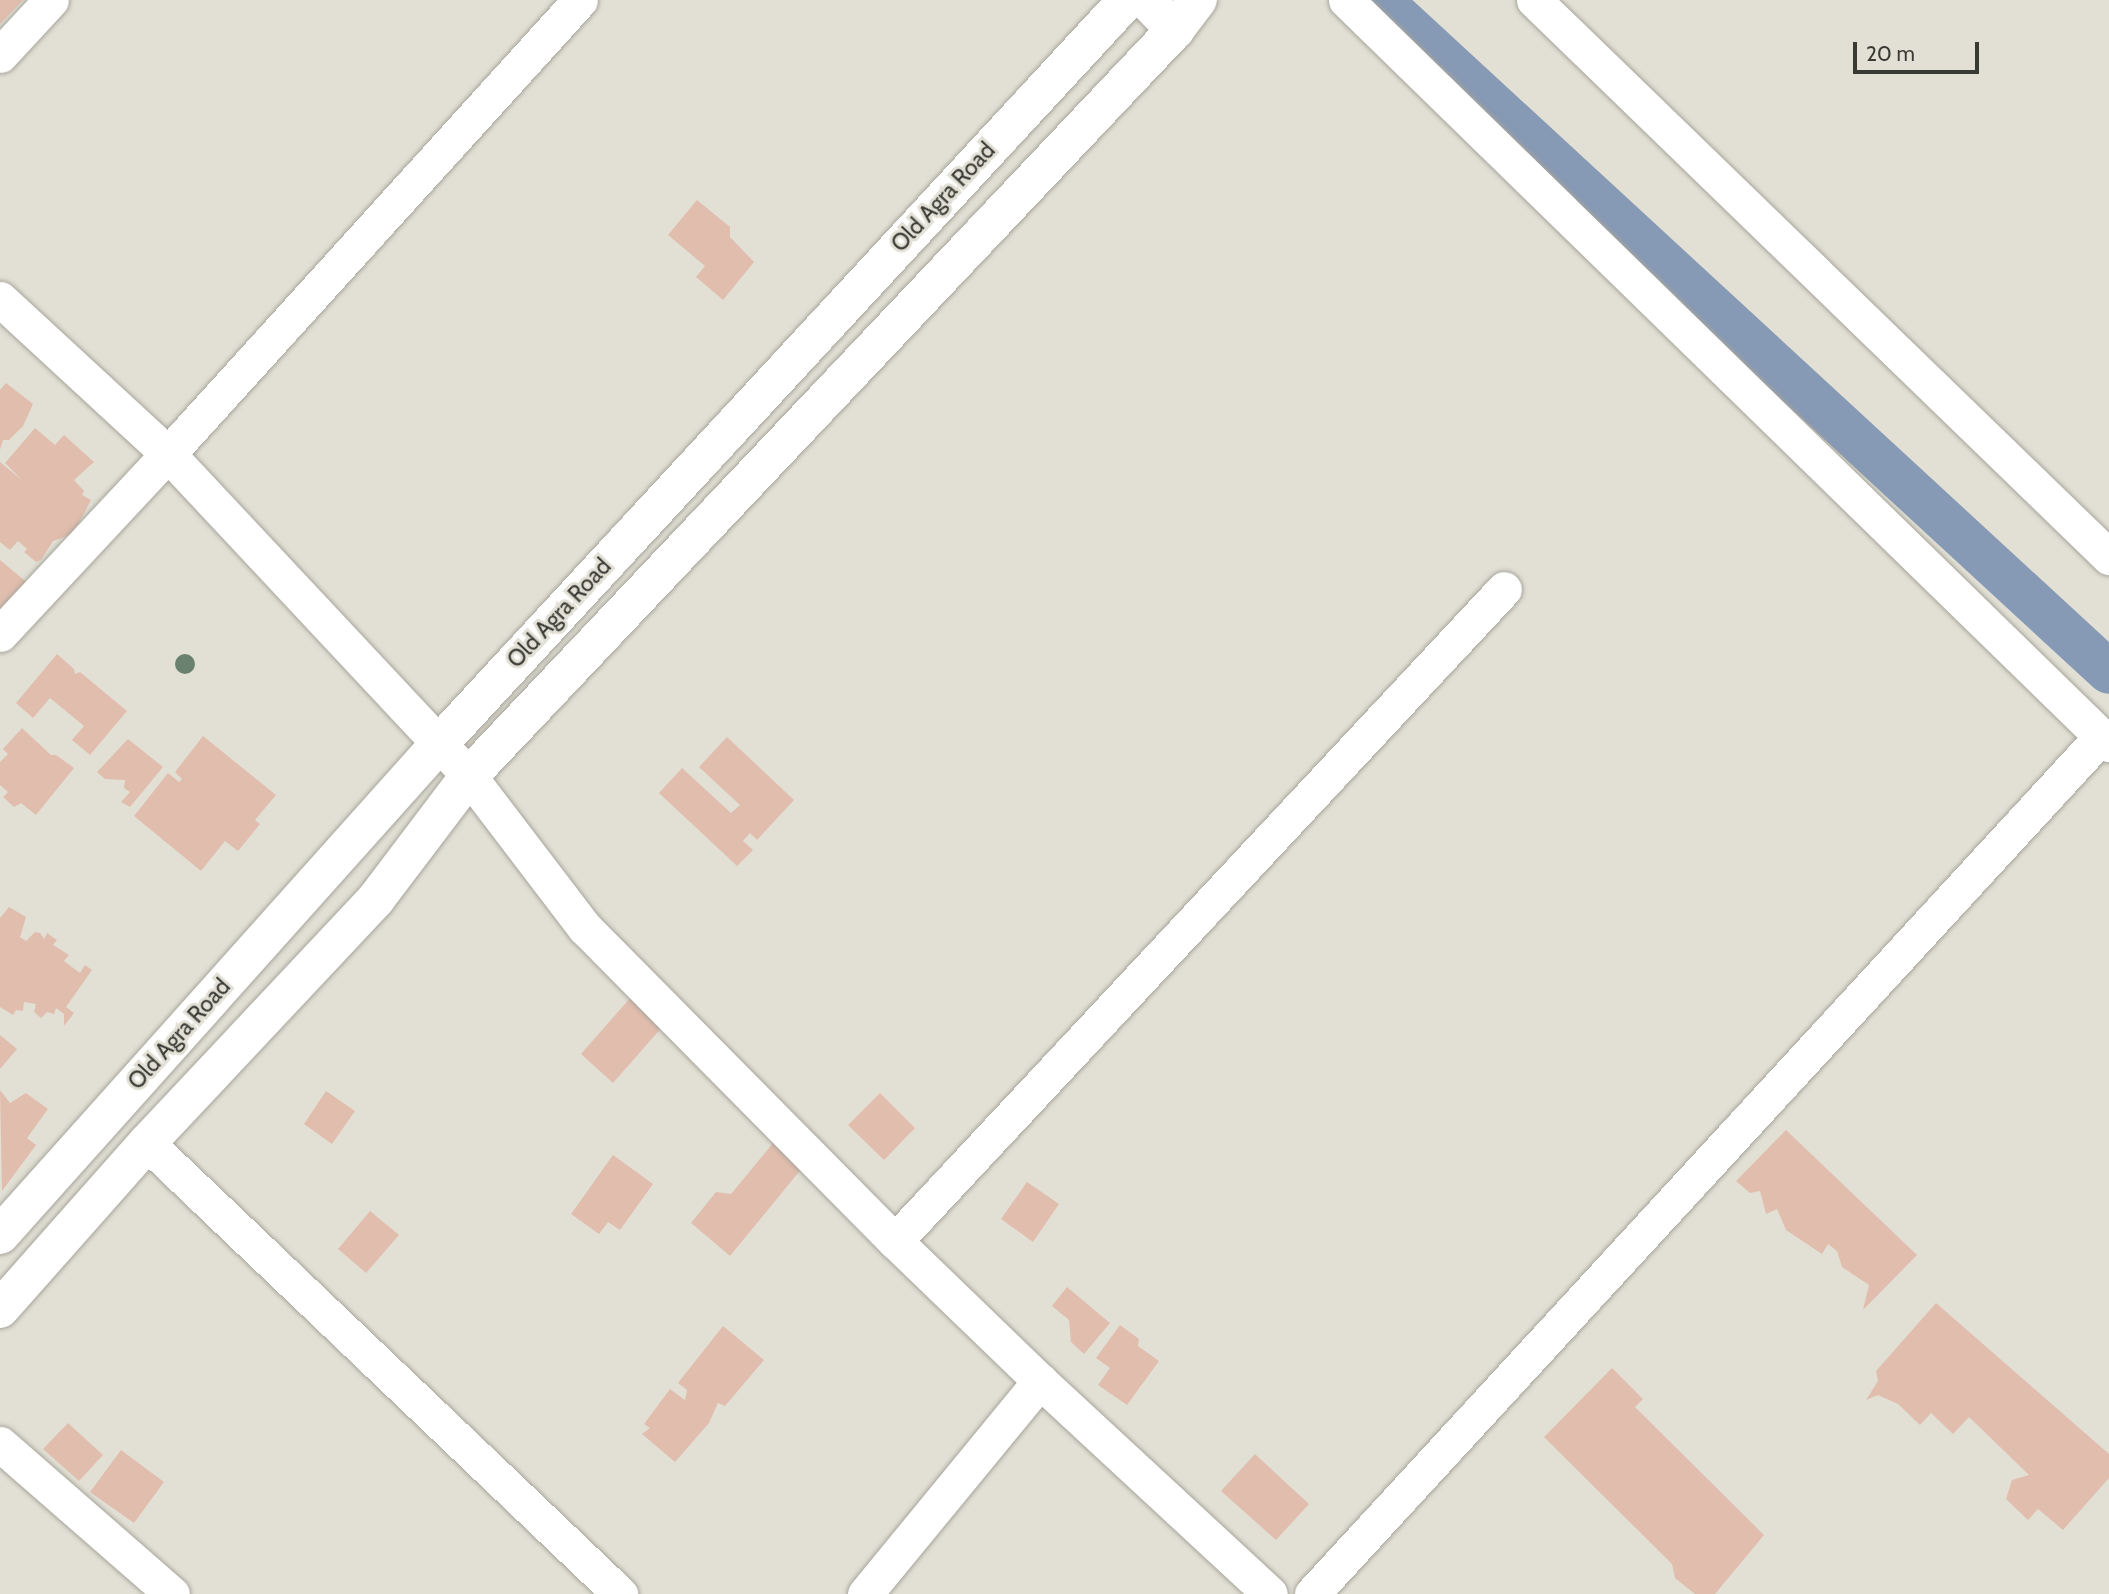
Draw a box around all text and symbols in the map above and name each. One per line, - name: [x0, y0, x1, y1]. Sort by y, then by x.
- scale bar: [1857, 28, 1983, 72]
- text: 20 m: [1866, 41, 1915, 66]
- street label: Old Agra Road: [885, 137, 1001, 257]
- street label: Old Agra Road: [501, 553, 617, 673]
- street label: Old Agra Road: [122, 973, 236, 1095]

